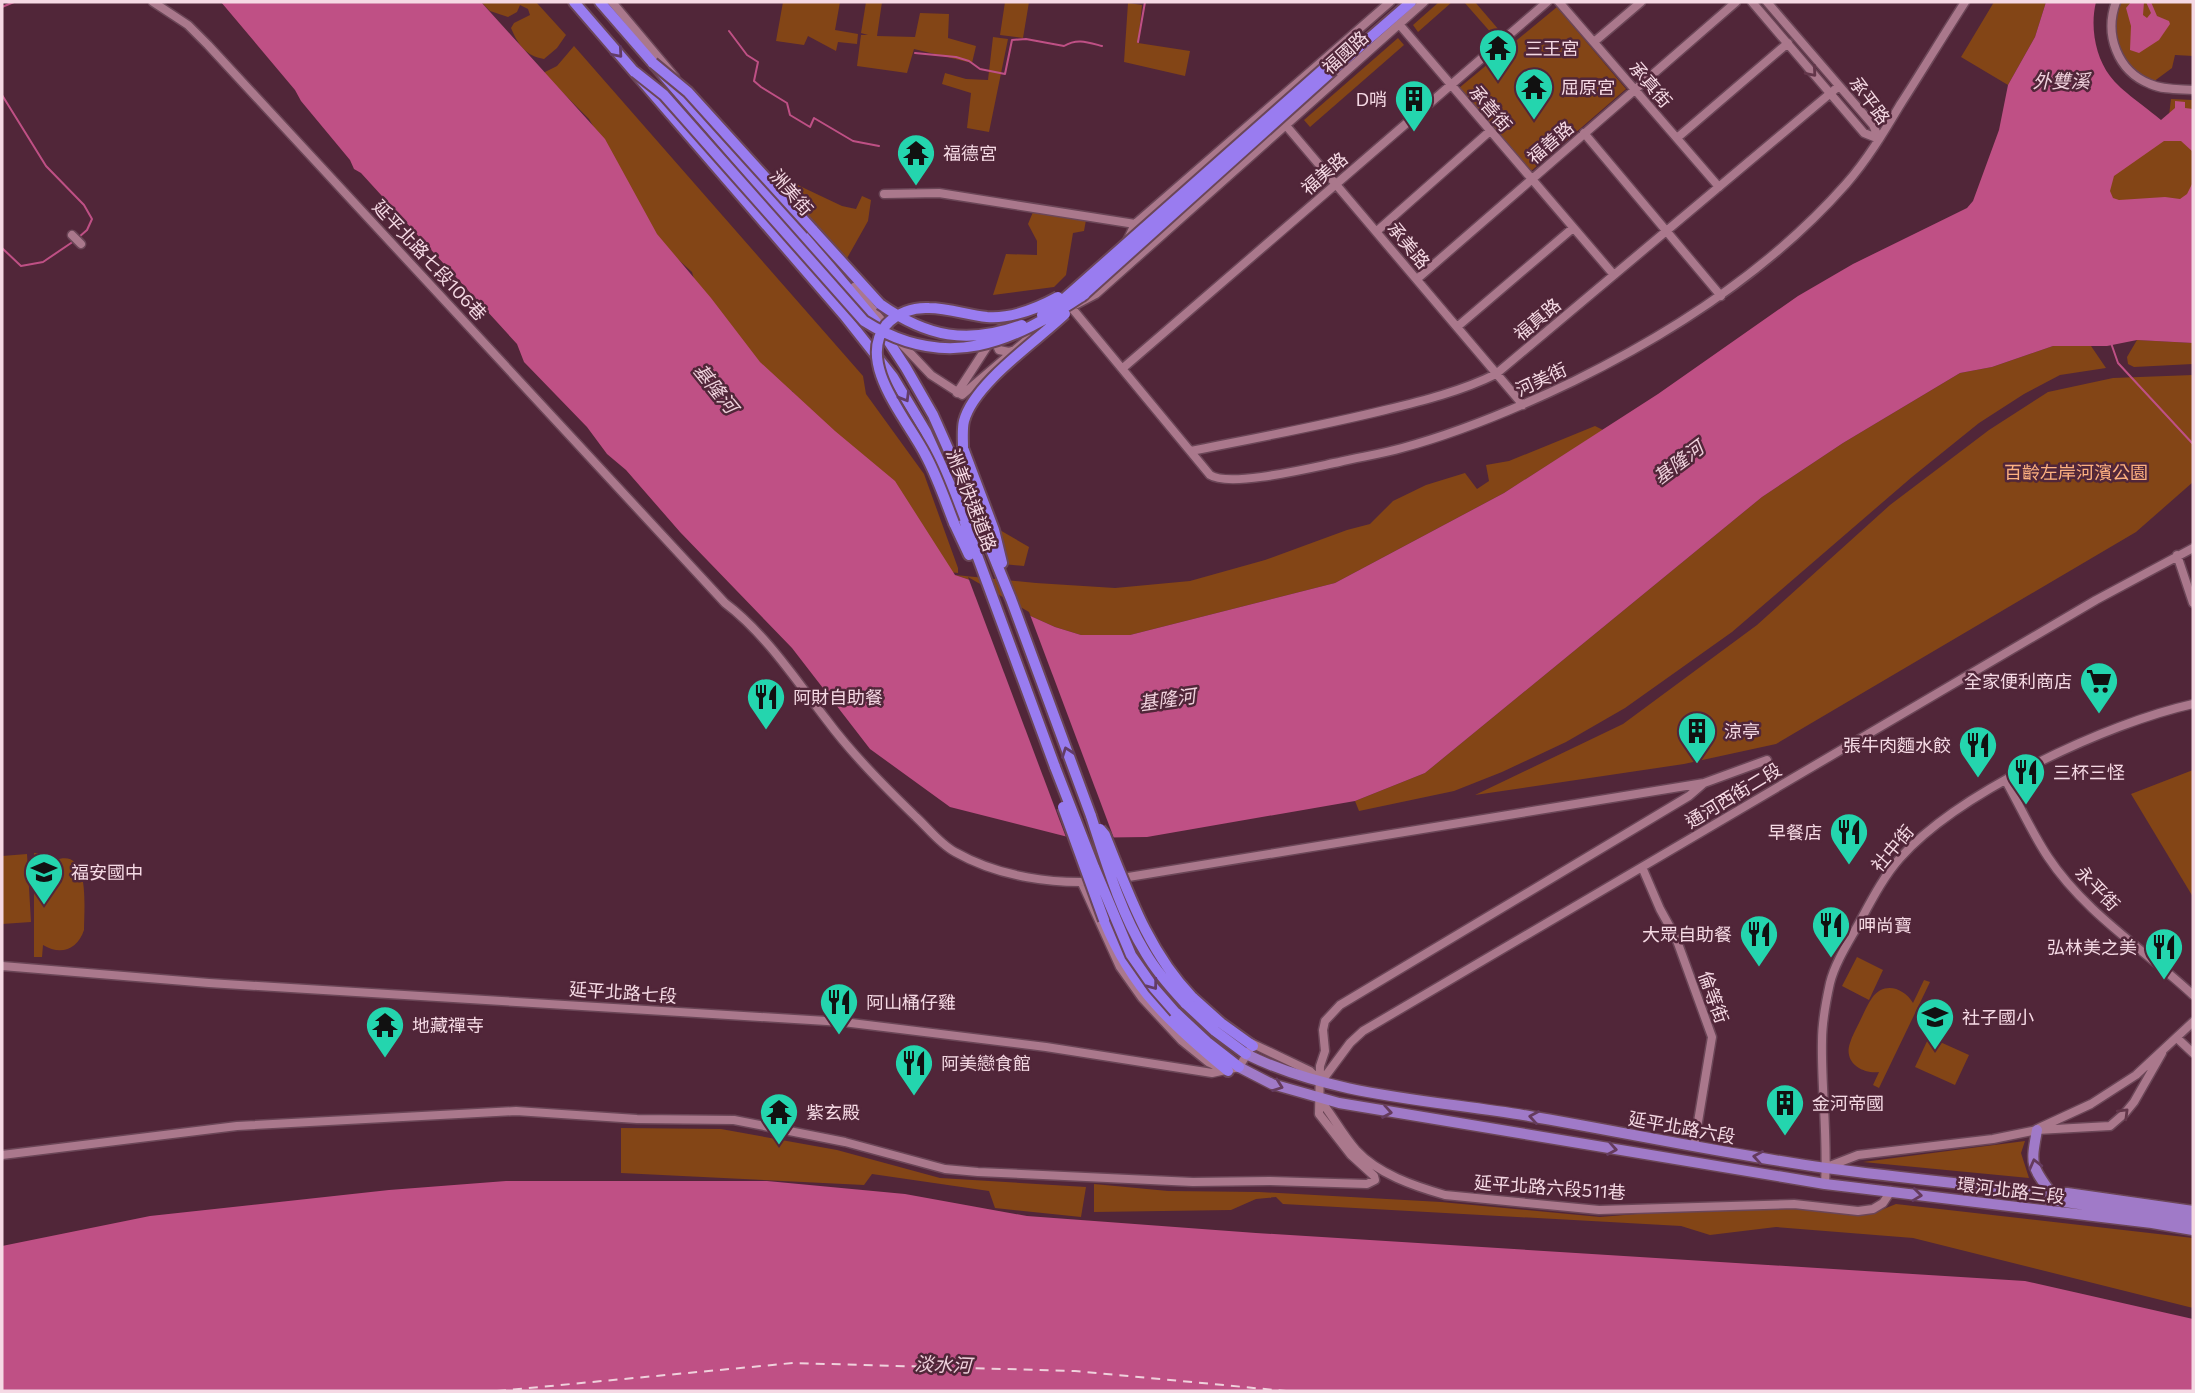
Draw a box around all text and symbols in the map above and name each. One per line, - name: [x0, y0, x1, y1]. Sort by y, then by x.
- street label: 福國路: [1318, 26, 1372, 78]
- temple icon: 三王宮: [1477, 27, 1519, 82]
- place label: 三王宮: [1525, 37, 1579, 59]
- one-way arrow: [610, 45, 623, 58]
- street label: 承真街: [1625, 56, 1677, 112]
- one-way arrow: [1804, 64, 1816, 77]
- temple icon: 屈原宮: [1513, 66, 1555, 121]
- water label: 外雙溪: [2032, 69, 2092, 92]
- street label: 承平路: [1845, 72, 1895, 128]
- place label: 屈原宮: [1561, 76, 1615, 98]
- building icon: D哨: [1393, 78, 1435, 133]
- street label: 承善街: [1465, 80, 1517, 136]
- place label: D哨: [1356, 88, 1387, 110]
- street label: 福善路: [1522, 116, 1578, 168]
- temple icon: 福德宮: [895, 132, 937, 187]
- place label: 福德宮: [943, 142, 997, 164]
- street label: 福美路: [1296, 147, 1352, 199]
- street label: 洲美街: [766, 164, 818, 220]
- street label: 延平北路七段106巷: [369, 195, 491, 325]
- street label: 承美路: [1383, 217, 1435, 273]
- street label: 福真路: [1509, 293, 1565, 345]
- street label: 河美街: [1512, 358, 1570, 400]
- water label: 基隆河: [689, 359, 745, 420]
- one-way arrow: [897, 390, 910, 403]
- water label: 基隆河: [1648, 433, 1711, 488]
- street label: 洲美快速道路: [942, 446, 1002, 554]
- park label: 百齡左岸河濱公園: [2004, 461, 2148, 483]
- supermarket icon: 全家便利商店: [2078, 660, 2120, 715]
- place label: 全家便利商店: [1964, 670, 2072, 692]
- restaurant icon: 阿財自助餐: [745, 676, 787, 731]
- water label: 基隆河: [1137, 683, 1201, 714]
- place label: 阿財自助餐: [793, 686, 883, 708]
- building icon: 涼亭: [1676, 710, 1718, 765]
- place label: 涼亭: [1724, 720, 1760, 742]
- restaurant icon: 張牛肉麵水餃: [1957, 724, 1999, 779]
- place label: 張牛肉麵水餃: [1843, 734, 1951, 756]
- one-way arrow: [1061, 747, 1075, 759]
- restaurant icon: 三杯三怪: [2005, 751, 2047, 806]
- street label: 通河西街二段: [1681, 758, 1785, 832]
- place label: 三杯三怪: [2053, 761, 2125, 783]
- restaurant icon: 早餐店: [1828, 811, 1870, 866]
- street label: 社中街: [1866, 820, 1918, 876]
- place label: 早餐店: [1768, 821, 1822, 843]
- school or university icon: 福安國中: [23, 851, 65, 906]
- place label: 福安國中: [71, 861, 143, 883]
- street label: 永平街: [2071, 861, 2125, 915]
- restaurant icon: 呷尚寶: [1810, 904, 1852, 959]
- restaurant icon: 大眾自助餐: [1738, 913, 1780, 968]
- place label: 呷尚寶: [1858, 914, 1912, 936]
- place label: 大眾自助餐: [1642, 923, 1732, 945]
- restaurant icon: 弘林美之美: [2143, 926, 2185, 981]
- place label: 弘林美之美: [2047, 936, 2137, 958]
- street label: 倫等街: [1694, 968, 1734, 1026]
- street label: 延平北路七段: [568, 977, 678, 1007]
- one-way arrow: [1144, 977, 1157, 990]
- restaurant icon: 阿山桶仔雞: [818, 981, 860, 1036]
- place label: 阿山桶仔雞: [866, 991, 956, 1013]
- school or university icon: 社子國小: [1914, 996, 1956, 1051]
- temple icon: 地藏禪寺: [364, 1004, 406, 1059]
- place label: 社子國小: [1962, 1006, 2034, 1028]
- place label: 地藏禪寺: [412, 1014, 484, 1036]
- restaurant icon: 阿美戀食館: [893, 1042, 935, 1097]
- place label: 阿美戀食館: [941, 1052, 1031, 1074]
- one-way arrow: [1272, 1078, 1284, 1092]
- building icon: 金河帝國: [1764, 1082, 1806, 1137]
- temple icon: 紫玄殿: [758, 1091, 800, 1146]
- place label: 金河帝國: [1812, 1092, 1884, 1114]
- place label: 紫玄殿: [806, 1101, 860, 1123]
- one-way arrow: [1381, 1103, 1393, 1118]
- street label: 延平北路六段: [1627, 1107, 1737, 1147]
- one-way arrow: [2115, 1108, 2128, 1121]
- one-way arrow: [1529, 1110, 1540, 1125]
- one-way arrow: [1606, 1141, 1618, 1156]
- one-way arrow: [1753, 1150, 1764, 1165]
- one-way arrow: [2029, 1158, 2043, 1170]
- street label: 延平北路六段511巷: [1474, 1171, 1626, 1203]
- street label: 環河北路三段: [1956, 1173, 2066, 1207]
- one-way arrow: [1911, 1187, 1923, 1202]
- water label: 淡水河: [914, 1352, 976, 1377]

